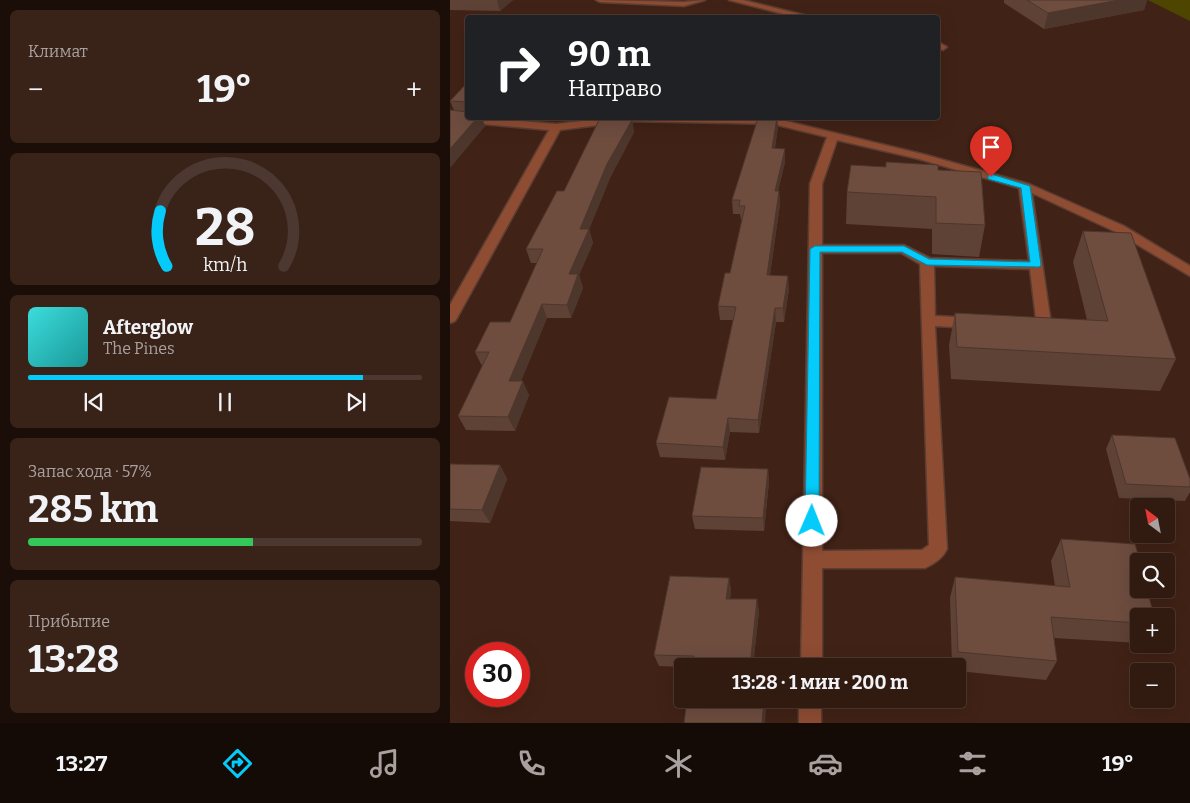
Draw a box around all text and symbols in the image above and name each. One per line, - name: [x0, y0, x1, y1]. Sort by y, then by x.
- text: 90 m: [568, 33, 651, 75]
- icon: right: [485, 35, 550, 100]
- text: Климат: [28, 42, 88, 61]
- text: 19°: [197, 66, 252, 112]
- text: −: [28, 73, 43, 106]
- text: +: [406, 73, 422, 106]
- text: Направо: [568, 75, 662, 102]
- pin: [970, 126, 1012, 177]
- icon: arrive: [977, 133, 1005, 161]
- text: 28: [195, 196, 255, 259]
- text: km/h: [203, 254, 247, 276]
- text: Afterglow: [103, 316, 193, 339]
- text: The Pines: [103, 339, 175, 358]
- icon: previous: [80, 388, 108, 416]
- icon: pause: [211, 388, 239, 416]
- icon: next: [342, 388, 370, 416]
- text: Запас хода · 57%: [28, 462, 152, 481]
- text: 285 km: [28, 486, 158, 532]
- position arrow: [785, 494, 837, 546]
- north arrow: [1130, 498, 1175, 542]
- map controls: [1130, 498, 1175, 708]
- button: search: [1130, 553, 1175, 598]
- button: +: [1130, 608, 1175, 653]
- text: Прибытие: [28, 612, 110, 631]
- text: 13:28: [28, 636, 119, 682]
- speed limit sign: 30: [465, 642, 530, 707]
- button: −: [1130, 663, 1175, 708]
- text: 13:28 · 1 мин · 200 m: [732, 671, 908, 694]
- icon: directions: [220, 746, 255, 781]
- icon: music: [367, 746, 402, 781]
- icon: phone: [514, 746, 549, 781]
- icon: climate: [661, 746, 696, 781]
- icon: car: [808, 746, 843, 781]
- icon: filters: [955, 746, 990, 781]
- text: 13:27: [56, 750, 107, 777]
- text: 19°: [1102, 750, 1134, 777]

